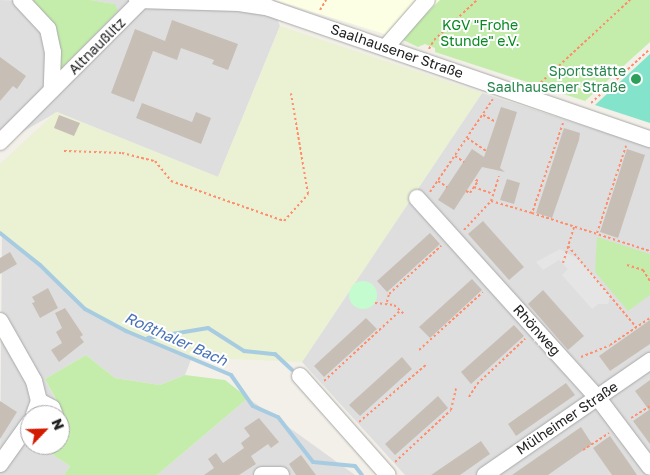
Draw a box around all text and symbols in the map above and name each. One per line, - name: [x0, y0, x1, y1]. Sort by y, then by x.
- street label: Altnaußlitz: [65, 14, 129, 78]
- park label: KGV "Frohe Stunde" e.V.: [440, 17, 520, 49]
- street label: Saalhausener Straße: [328, 20, 466, 82]
- place label: Sportstätte Saalhausener Straße: [487, 63, 626, 95]
- marker: Sportstätte Saalhausener Straße: [630, 73, 642, 85]
- street label: Rhönweg: [510, 301, 564, 359]
- water label: Roßthaler Bach: [122, 308, 230, 370]
- street label: Mülheimer Straße: [513, 378, 621, 458]
- north arrow: [20, 405, 70, 455]
- text: N: [48, 416, 68, 432]

